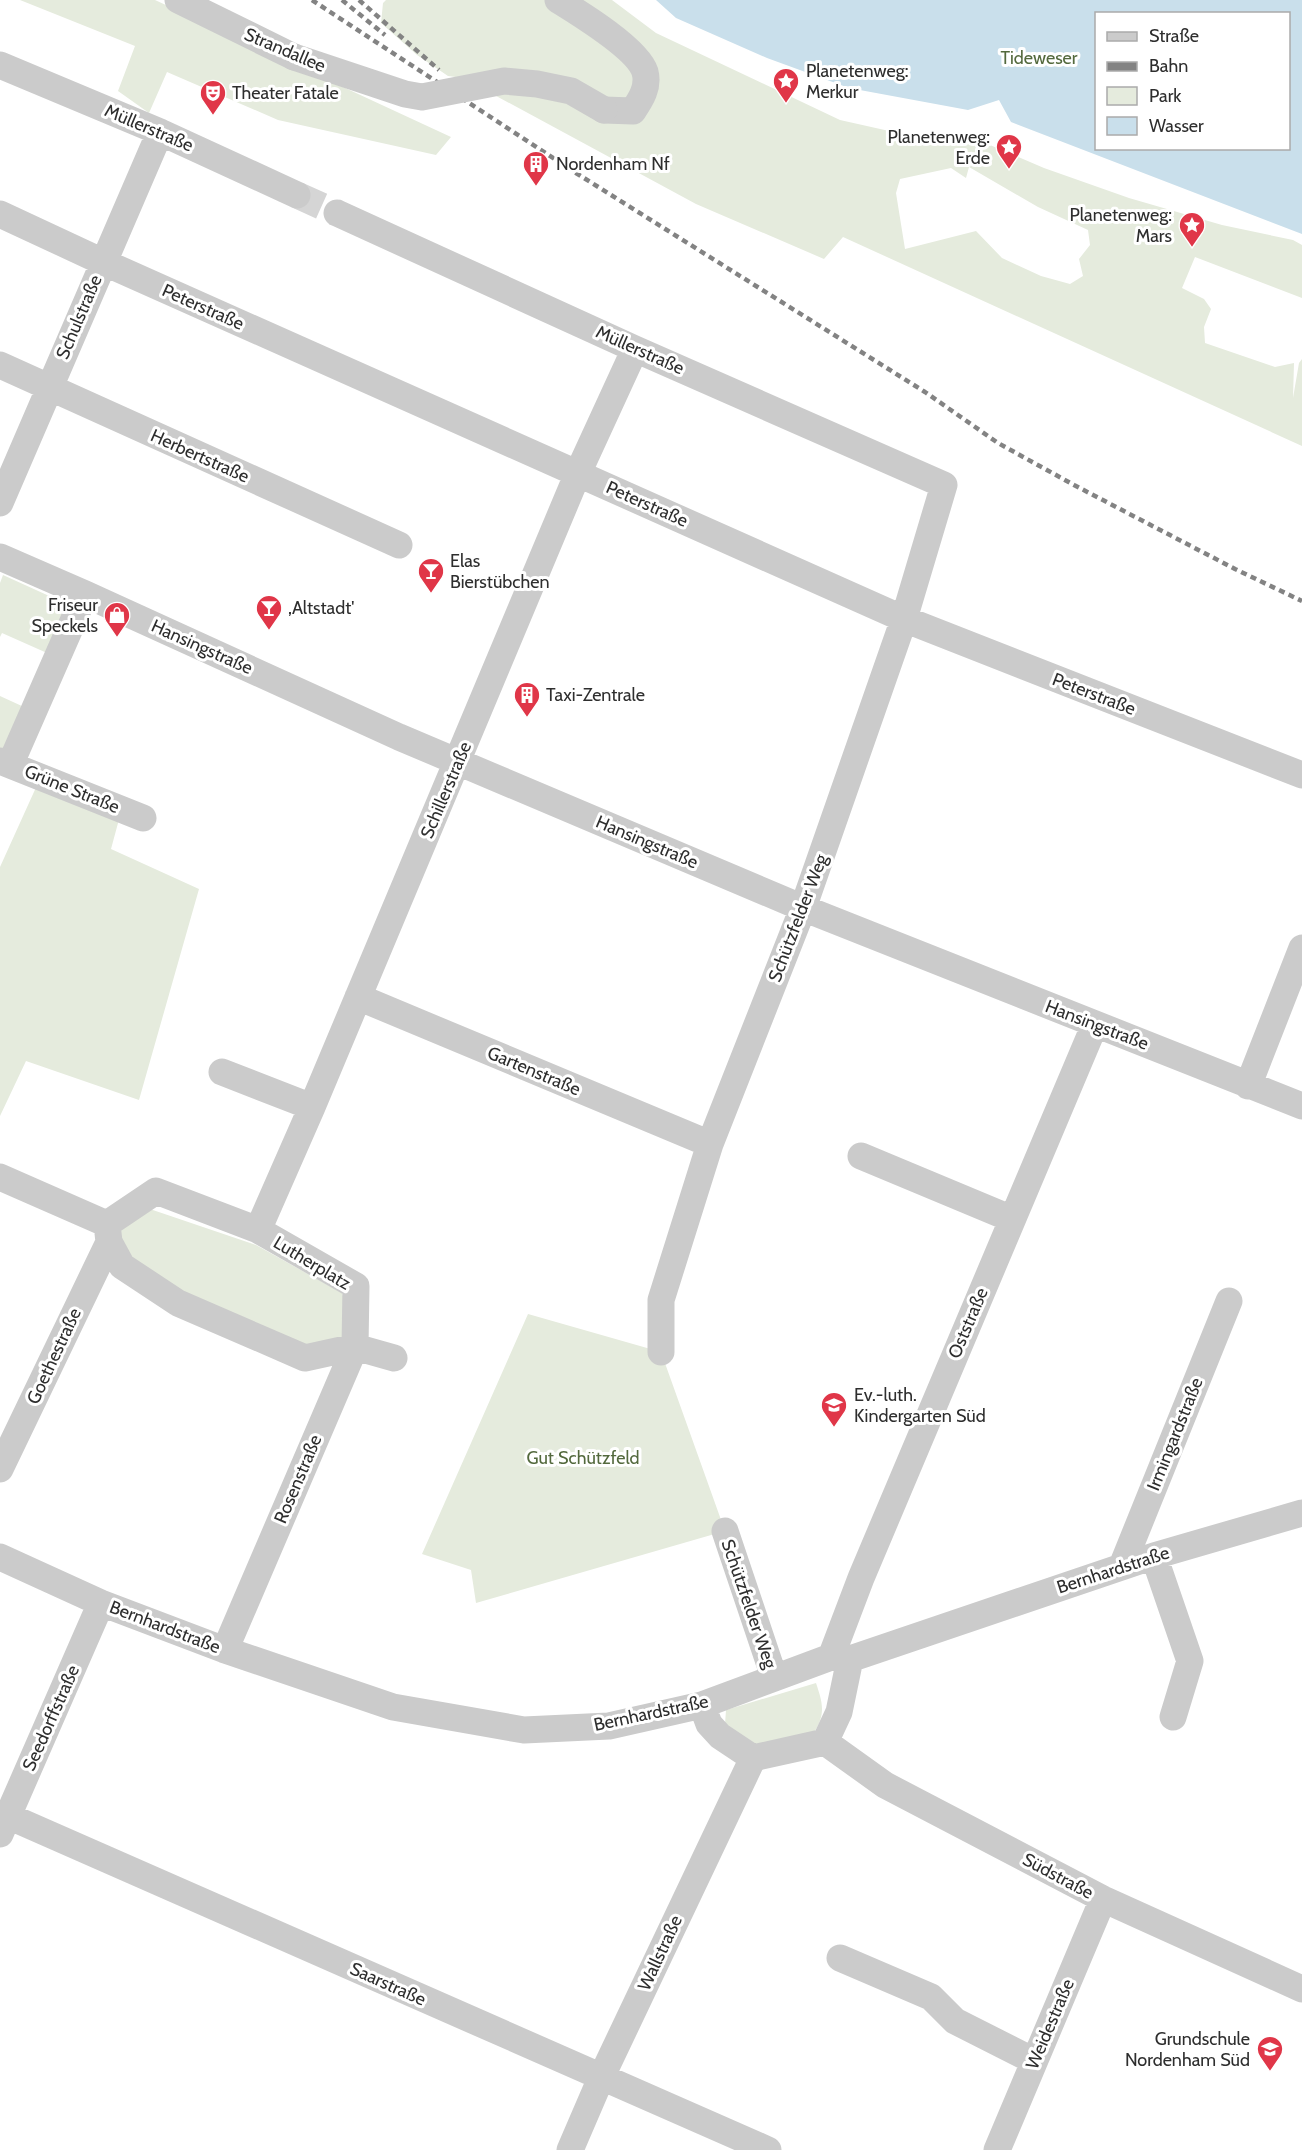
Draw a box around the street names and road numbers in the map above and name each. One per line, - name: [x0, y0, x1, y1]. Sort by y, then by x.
- street label: Strandallee: [241, 23, 329, 77]
- street label: Müllerstraße: [101, 99, 197, 157]
- street label: Schulstraße: [51, 272, 107, 362]
- street label: Peterstraße: [159, 279, 247, 335]
- street label: Müllerstraße: [592, 321, 688, 379]
- street label: Herbertstraße: [147, 424, 253, 488]
- street label: Peterstraße: [603, 476, 691, 532]
- street label: Hansingstraße: [148, 615, 256, 679]
- street label: Peterstraße: [1049, 668, 1139, 720]
- street label: Schillerstraße: [416, 738, 476, 842]
- street label: Grüne Straße: [21, 760, 123, 818]
- street label: Hansingstraße: [593, 811, 701, 873]
- street label: Schützfelder Weg: [764, 850, 833, 985]
- street label: Hansingstraße: [1042, 995, 1152, 1055]
- street label: Gartenstraße: [484, 1042, 584, 1100]
- street label: Lutherplatz: [269, 1231, 355, 1295]
- street label: Oststraße: [943, 1284, 993, 1362]
- street label: Goethestraße: [22, 1304, 86, 1408]
- street label: Irmingardstraße: [1142, 1374, 1208, 1494]
- street label: Rosenstraße: [269, 1431, 327, 1527]
- street label: Schützfelder Weg: [717, 1537, 782, 1672]
- street label: Bernhardstraße: [1054, 1541, 1172, 1599]
- street label: Bernhardstraße: [107, 1596, 223, 1658]
- street label: Seedorffstraße: [18, 1662, 84, 1774]
- street label: Bernhardstraße: [592, 1690, 710, 1736]
- street label: Südstraße: [1019, 1848, 1097, 1904]
- street label: Wallstraße: [633, 1912, 687, 1994]
- street label: Saarstraße: [347, 1958, 429, 2010]
- street label: Weidestraße: [1021, 1976, 1079, 2072]

